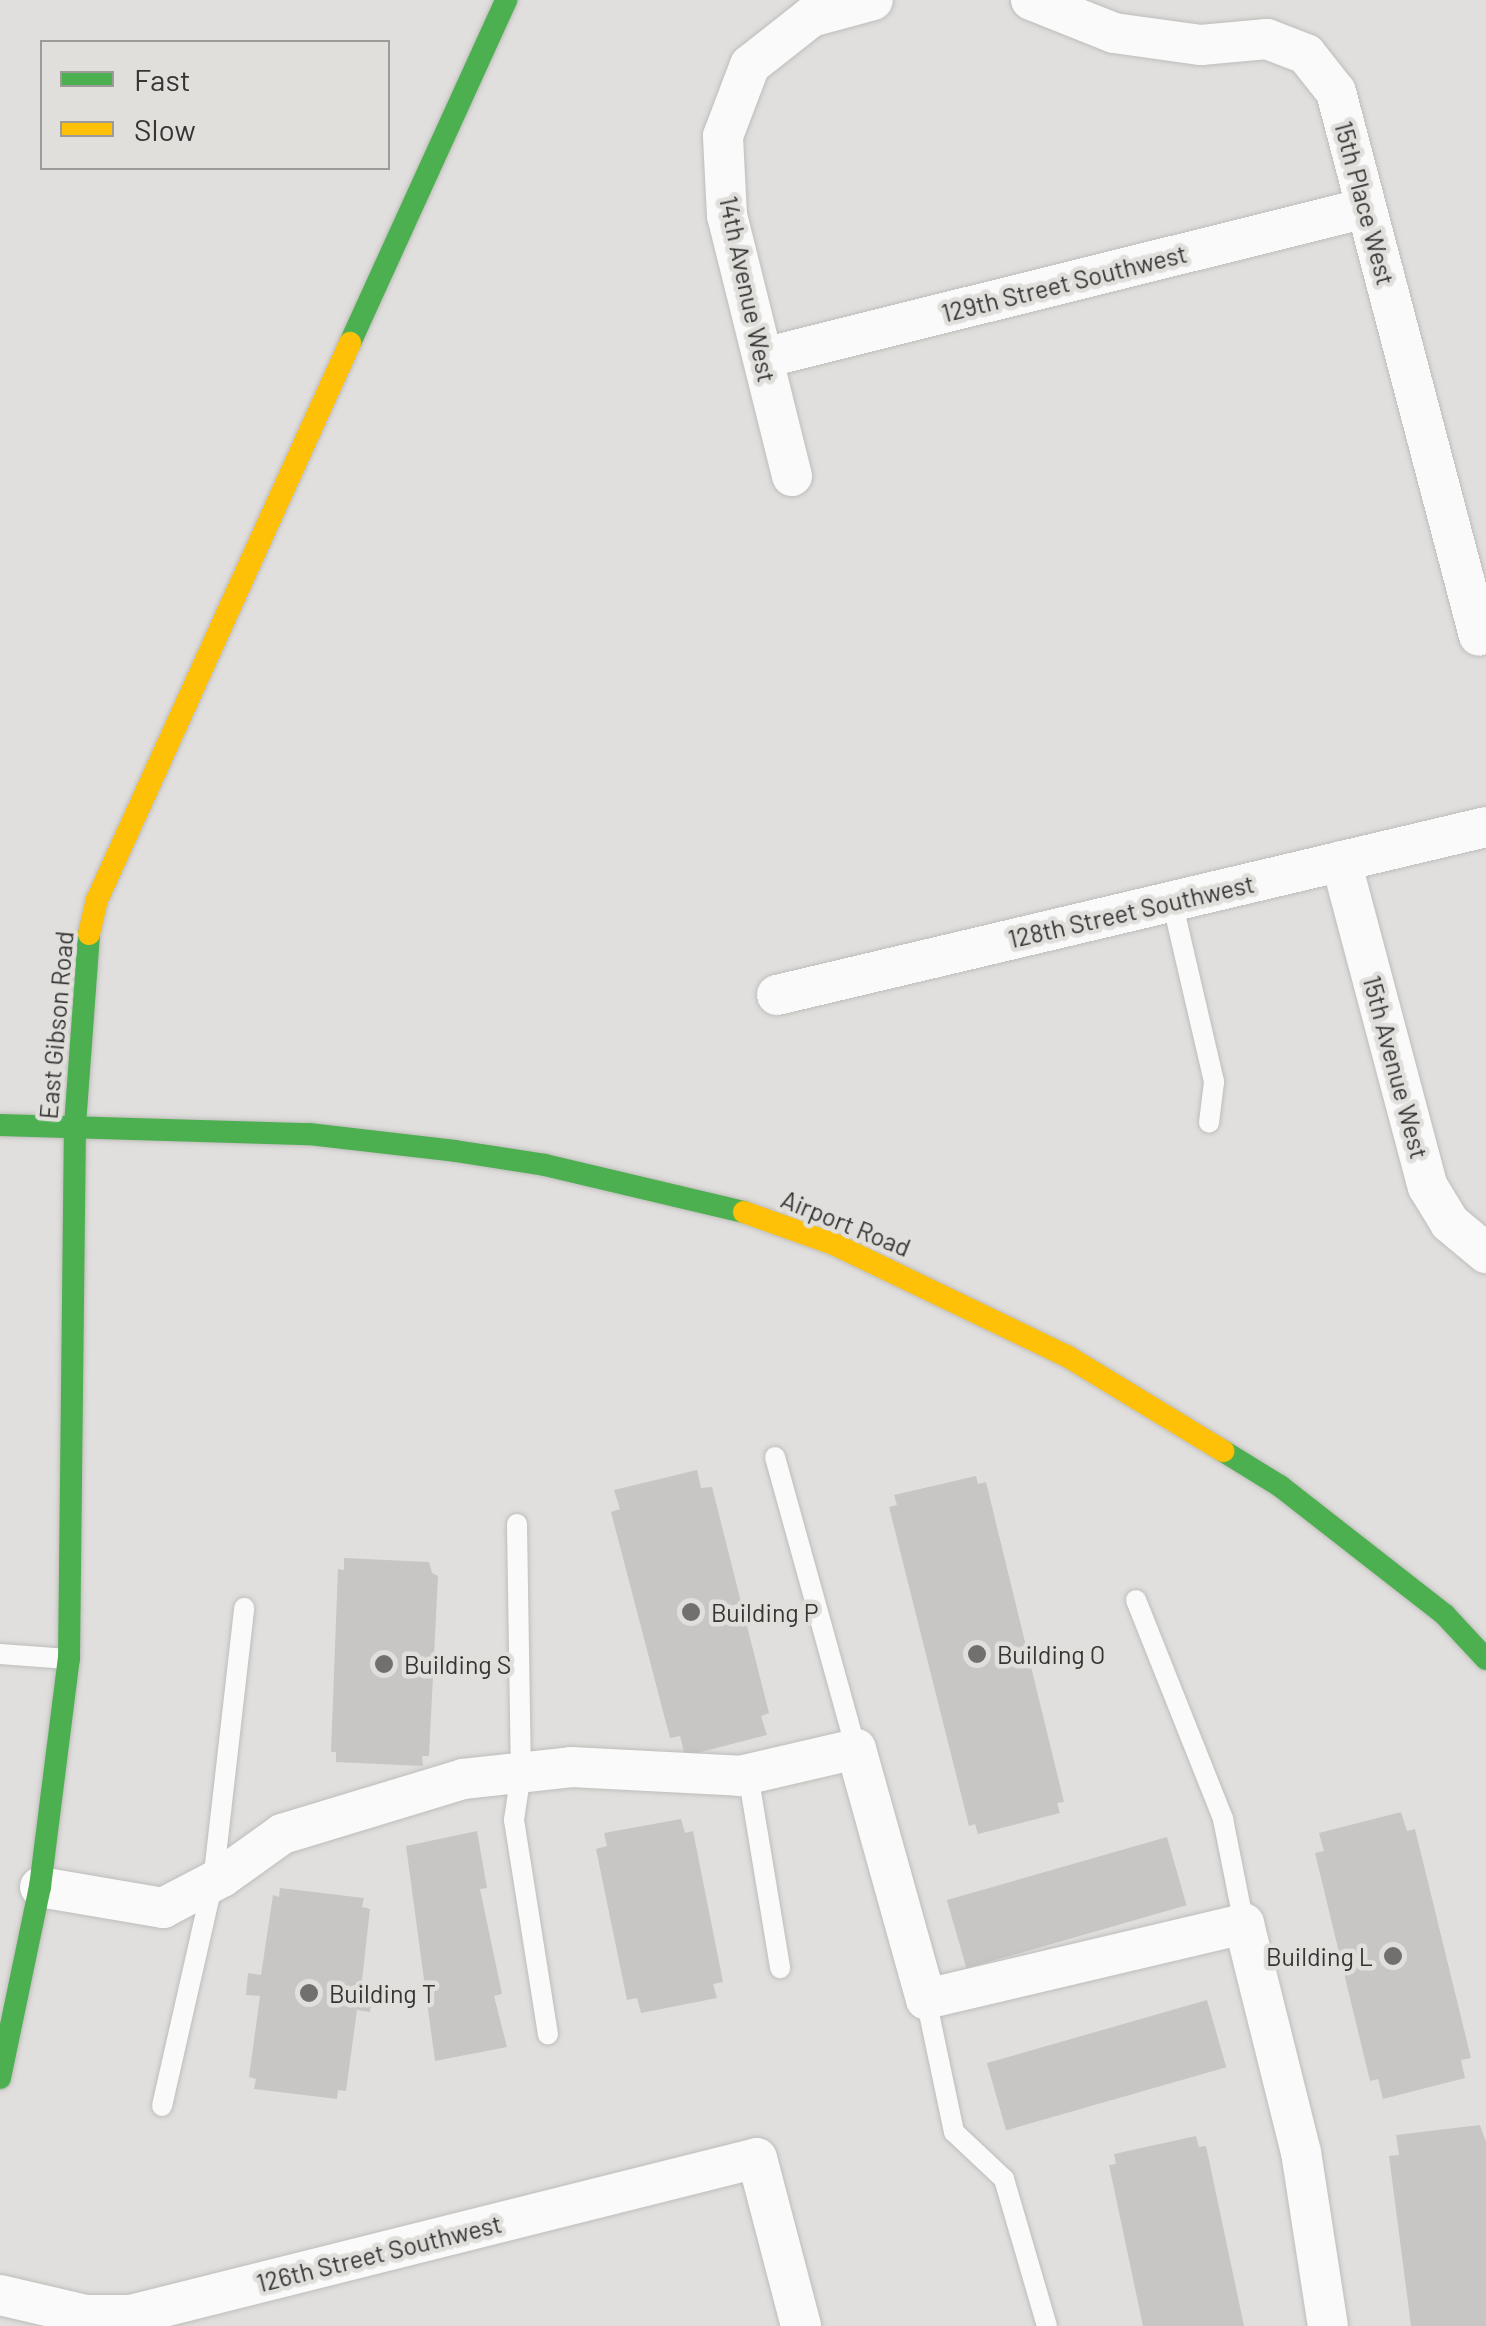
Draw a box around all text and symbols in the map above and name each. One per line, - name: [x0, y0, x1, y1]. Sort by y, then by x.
- legend: [40, 40, 390, 170]
- text: Fast: [134, 61, 191, 97]
- text: Slow: [134, 111, 196, 147]
- street label: 15th Place West: [1329, 118, 1401, 288]
- street label: 14th Avenue West: [714, 193, 782, 385]
- street label: 129th Street Southwest: [938, 238, 1190, 328]
- street label: 128th Street Southwest: [1005, 868, 1257, 954]
- street label: East Gibson Road: [33, 930, 79, 1120]
- street label: 15th Avenue West: [1357, 972, 1435, 1162]
- street label: Airport Road: [777, 1183, 915, 1263]
- place label: Building P: [711, 1597, 819, 1627]
- marker: Building P: [680, 1601, 702, 1623]
- place label: Building O: [997, 1639, 1105, 1669]
- marker: Building O: [966, 1643, 988, 1665]
- place label: Building S: [404, 1649, 511, 1679]
- marker: Building S: [373, 1653, 395, 1675]
- place label: Building L: [1266, 1941, 1373, 1971]
- marker: Building L: [1382, 1945, 1404, 1967]
- place label: Building T: [329, 1978, 436, 2008]
- marker: Building T: [298, 1982, 320, 2004]
- street label: 126th Street Southwest: [253, 2208, 505, 2298]

